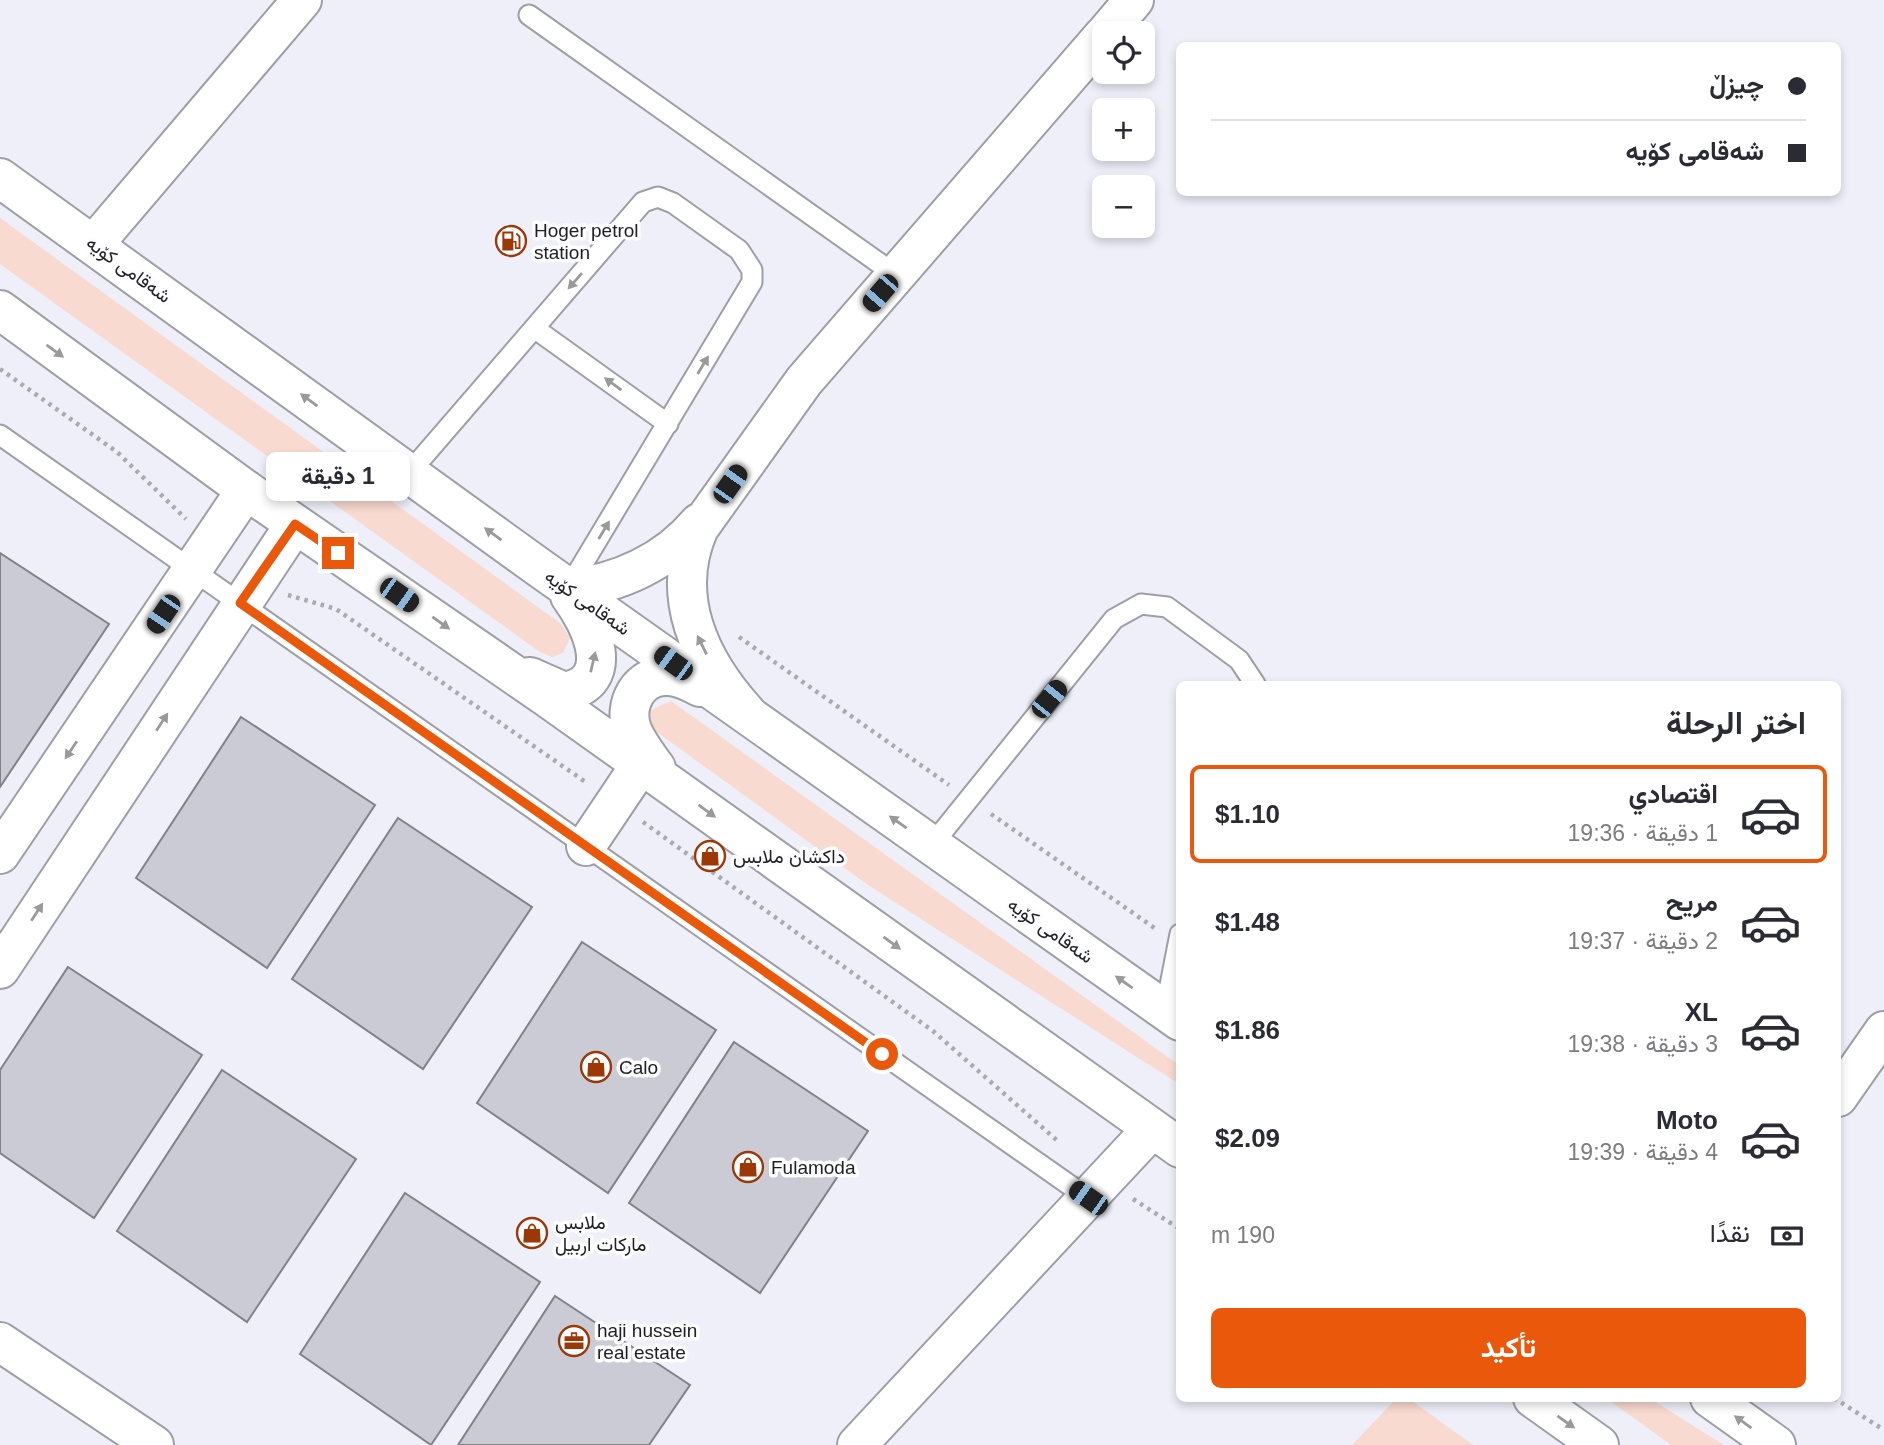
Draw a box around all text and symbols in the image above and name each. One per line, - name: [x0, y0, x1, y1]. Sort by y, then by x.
- map controls: [1092, 21, 1155, 238]
- button: locate: [1092, 21, 1155, 84]
- text: چیزڵ: [1709, 69, 1764, 99]
- button: +: [1092, 98, 1155, 161]
- text: شەقامی کۆیە: [1625, 136, 1764, 166]
- button: −: [1092, 175, 1155, 238]
- place label: Hoger petrol station: [534, 220, 639, 263]
- fuel station icon: Hoger petrol station: [494, 224, 528, 258]
- street label: شەقامی کۆیە: [82, 232, 175, 308]
- car: [859, 270, 902, 316]
- one-way arrow: [567, 272, 583, 290]
- one-way arrow: [46, 343, 64, 357]
- one-way arrow: [697, 356, 710, 375]
- one-way arrow: [604, 377, 622, 391]
- one-way arrow: [300, 393, 318, 407]
- callout: 1 دقيقة: [266, 452, 410, 500]
- car: [710, 461, 751, 507]
- text: 1 دقيقة: [301, 463, 375, 489]
- one-way arrow: [598, 521, 611, 540]
- one-way arrow: [484, 527, 502, 541]
- route end: [322, 537, 354, 569]
- street label: شەقامی کۆیە: [540, 565, 634, 640]
- car: [376, 574, 423, 616]
- car: [143, 591, 184, 637]
- one-way arrow: [432, 616, 450, 630]
- one-way arrow: [697, 635, 708, 655]
- car: [650, 642, 697, 684]
- one-way arrow: [588, 650, 599, 672]
- car: [1028, 676, 1071, 722]
- text: اختر الرحلة: [1666, 705, 1806, 741]
- one-way arrow: [156, 712, 169, 731]
- one-way arrow: [64, 741, 78, 759]
- text: اقتصادي: [1629, 779, 1718, 809]
- icon: car: [1739, 783, 1802, 846]
- text: $1.10: [1215, 799, 1280, 829]
- one-way arrow: [698, 804, 716, 818]
- one-way arrow: [889, 815, 907, 829]
- text: 1 دقيقة · 19:36: [1568, 820, 1718, 846]
- shop icon: داكشان ملابس: [693, 839, 727, 873]
- place label: داكشان ملابس: [733, 846, 845, 868]
- text: مريح: [1666, 887, 1718, 917]
- icon: car: [1739, 891, 1802, 954]
- street label: شەقامی کۆیە: [1003, 893, 1097, 968]
- one-way arrow: [31, 902, 44, 922]
- text: $1.48: [1215, 907, 1280, 937]
- text: 2 دقيقة · 19:37: [1568, 928, 1718, 954]
- one-way arrow: [883, 936, 901, 950]
- one-way arrow: [1115, 975, 1133, 989]
- text: XL: [1685, 997, 1718, 1027]
- icon: car: [1739, 999, 1802, 1062]
- text: $1.86: [1215, 1015, 1280, 1045]
- text: 3 دقيقة · 19:38: [1568, 1031, 1718, 1057]
- route start: [866, 1038, 898, 1070]
- shop icon: Calo: [579, 1050, 613, 1084]
- place label: Calo: [619, 1057, 658, 1078]
- text: Moto: [1656, 1105, 1718, 1135]
- icon: car: [1739, 1107, 1802, 1170]
- text: $2.09: [1215, 1123, 1280, 1153]
- text: 4 دقيقة · 19:39: [1568, 1139, 1718, 1165]
- shop icon: Fulamoda: [731, 1150, 765, 1184]
- place label: Fulamoda: [771, 1157, 856, 1178]
- car: [1065, 1177, 1112, 1219]
- place label: ملابس ماركات اربيل: [555, 1212, 646, 1256]
- shop icon: ملابس ماركات اربيل: [515, 1216, 549, 1250]
- icon: cash: [1768, 1217, 1806, 1255]
- text: نقدًا: [1710, 1218, 1750, 1248]
- text: 190 m: [1211, 1222, 1275, 1248]
- button: تأكيد: [1211, 1308, 1806, 1388]
- place label: haji hussein real estate: [597, 1320, 697, 1363]
- office icon: haji hussein real estate: [557, 1324, 591, 1358]
- one-way arrow: [1557, 1415, 1575, 1429]
- one-way arrow: [1734, 1415, 1752, 1429]

